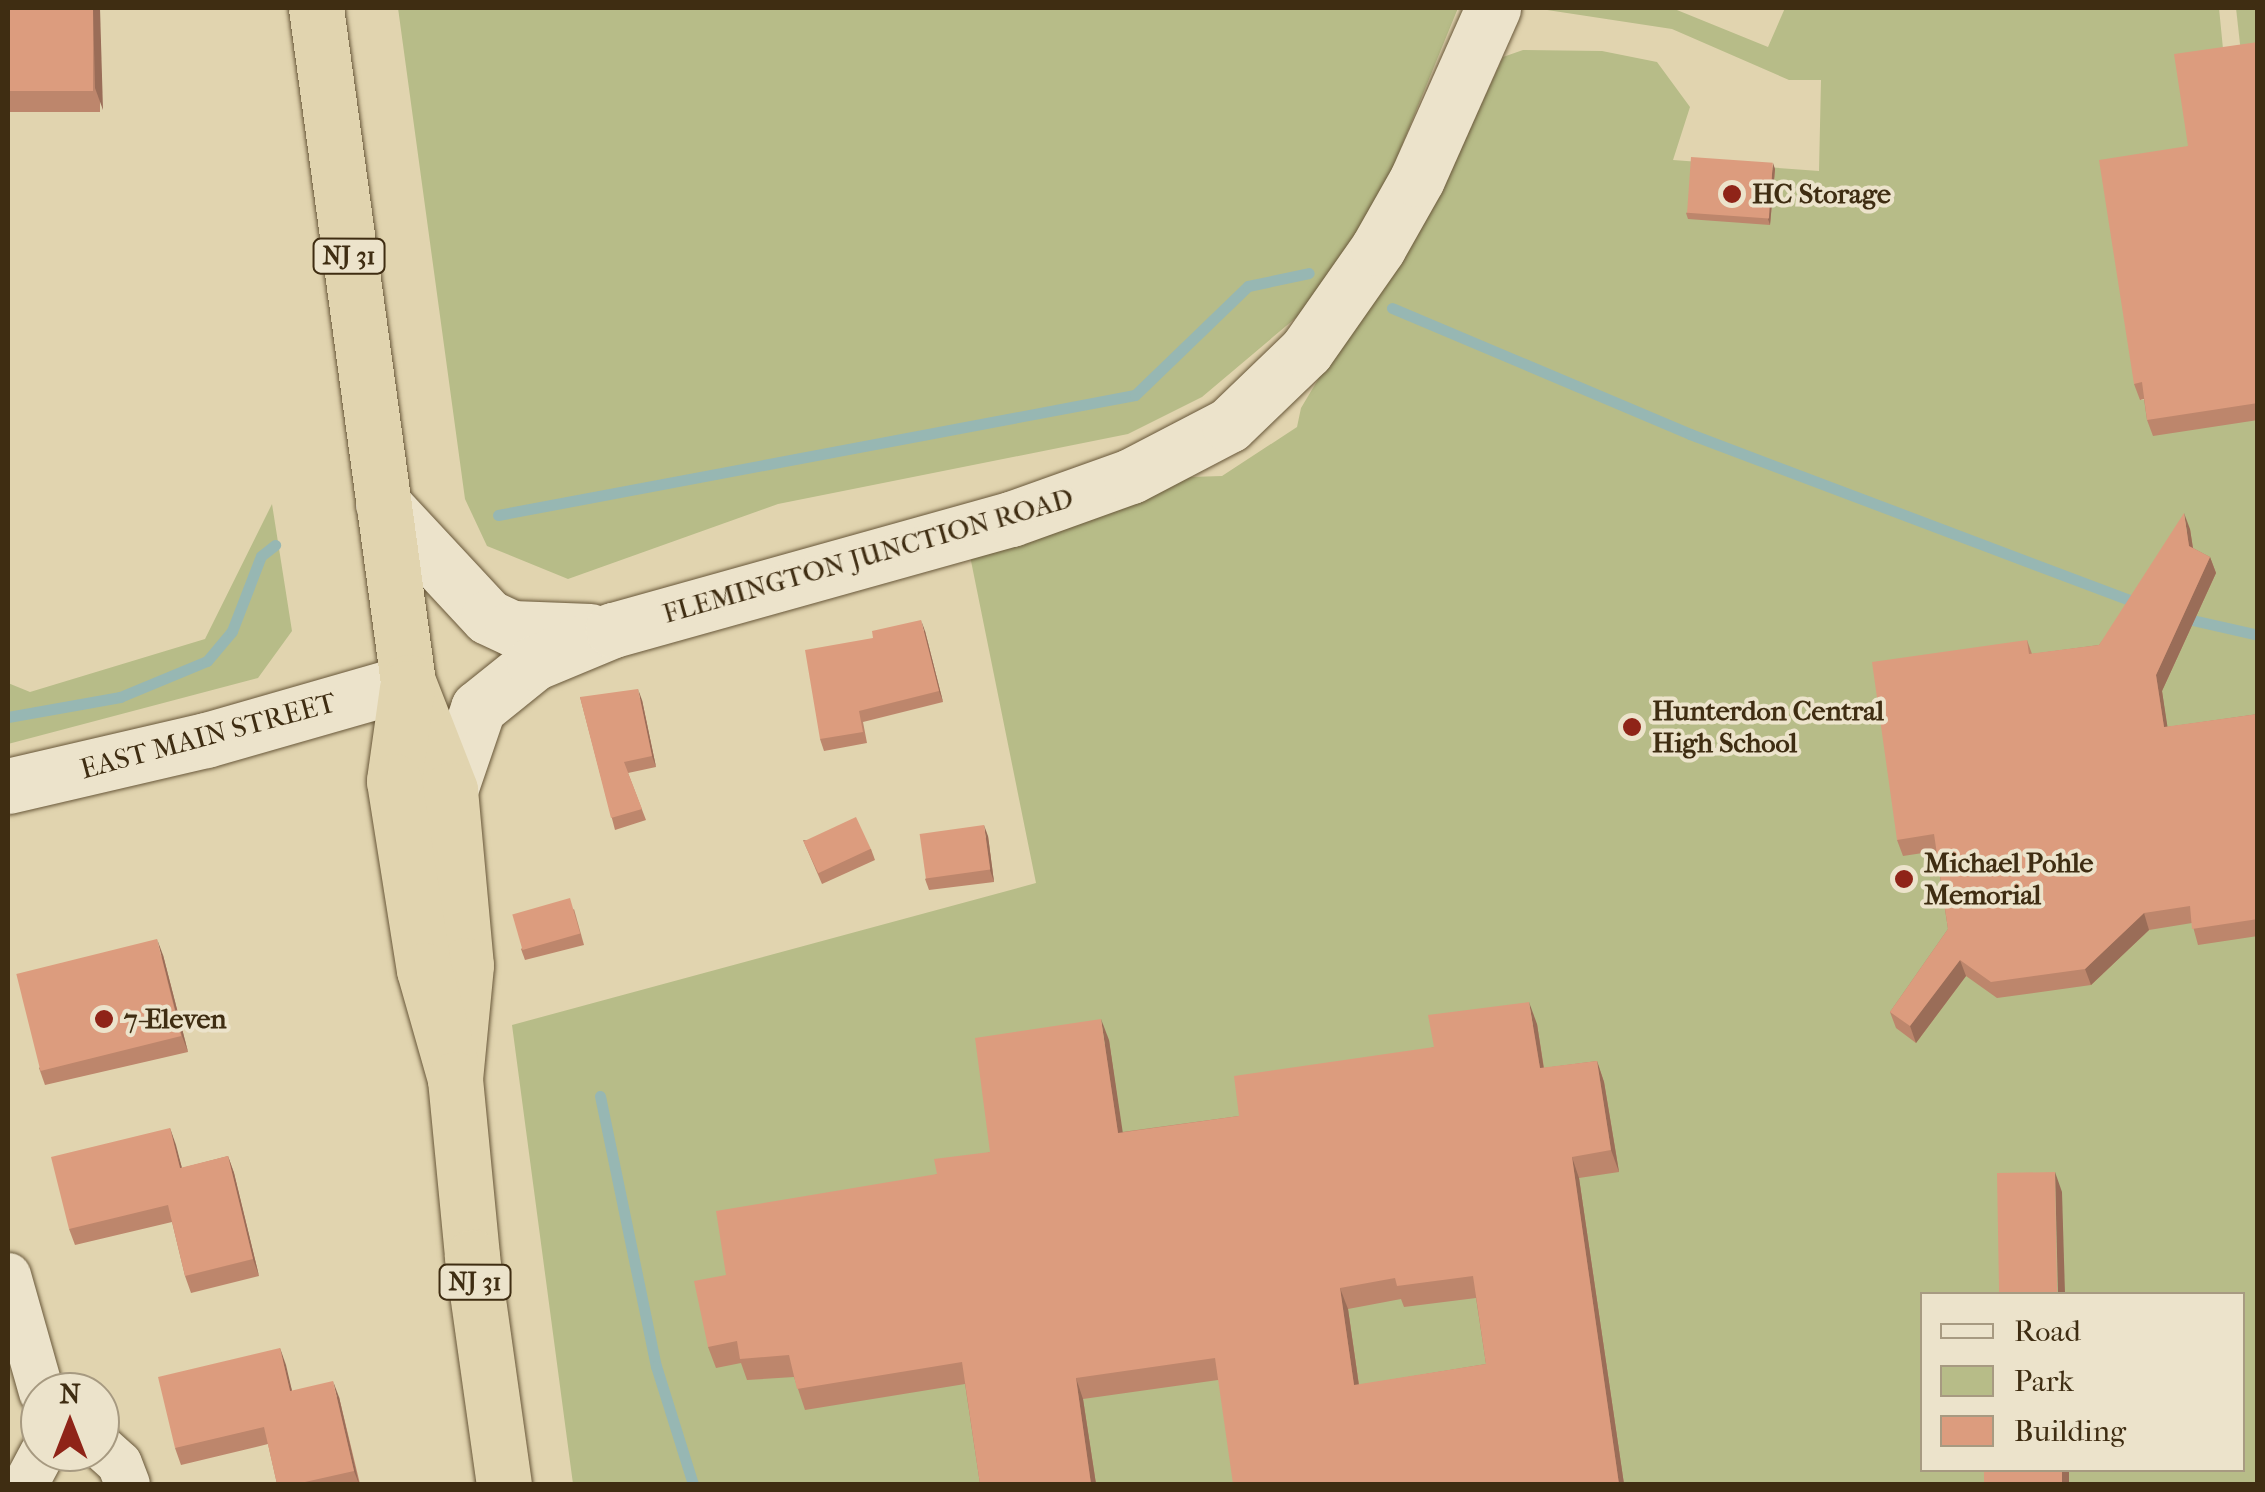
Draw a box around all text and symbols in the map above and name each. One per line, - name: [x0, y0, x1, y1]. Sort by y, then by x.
- place label: HC Storage: [1752, 177, 1891, 211]
- marker: HC Storage: [1721, 183, 1743, 205]
- road number: NJ 31: [312, 236, 386, 276]
- street label: FLEMINGTON JUNCTION ROAD: [659, 481, 1077, 631]
- street label: EAST MAIN STREET: [77, 686, 339, 786]
- place label: Hunterdon Central High School: [1652, 694, 1884, 760]
- marker: Hunterdon Central High School: [1621, 716, 1643, 738]
- place label: Michael Pohle Memorial: [1924, 846, 2093, 912]
- marker: Michael Pohle Memorial: [1893, 868, 1915, 890]
- place label: 7-Eleven: [124, 1002, 227, 1036]
- marker: 7-Eleven: [93, 1008, 115, 1030]
- road number: NJ 31: [438, 1262, 512, 1302]
- legend: [1920, 1292, 2245, 1472]
- text: Road: [2014, 1314, 2081, 1349]
- text: Park: [2014, 1364, 2074, 1399]
- north arrow: [20, 1372, 120, 1472]
- text: N: [59, 1377, 81, 1410]
- text: Building: [2014, 1414, 2126, 1449]

